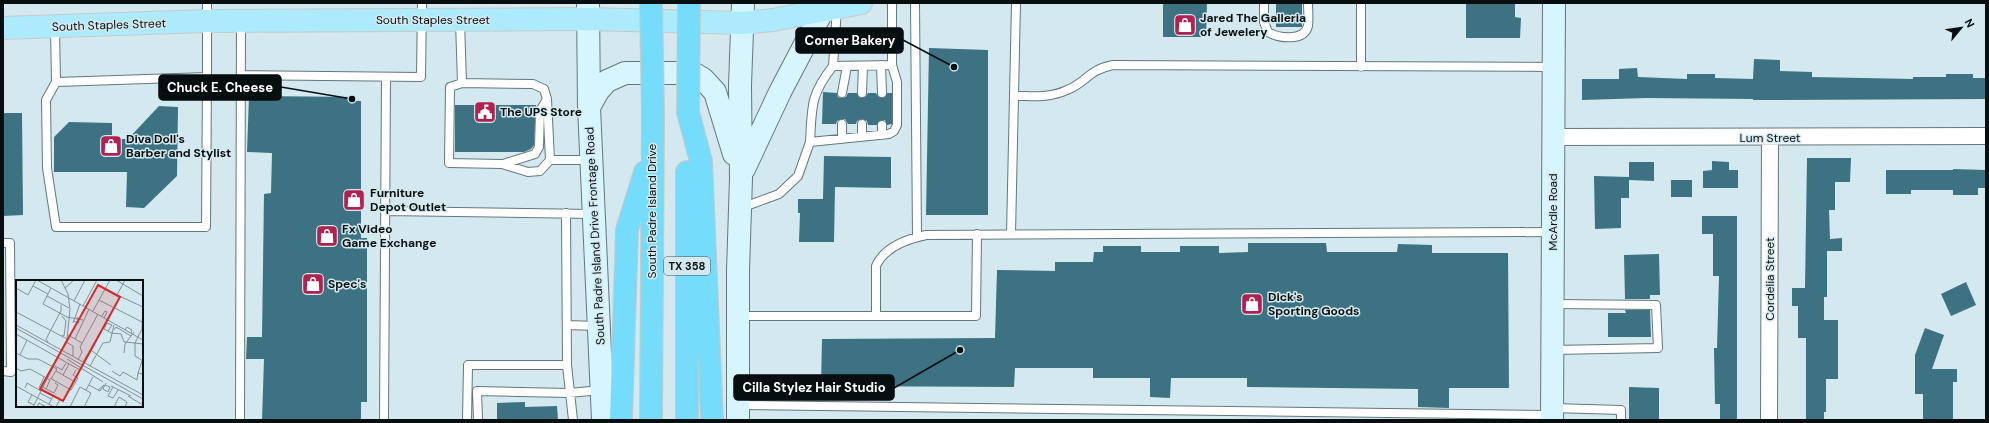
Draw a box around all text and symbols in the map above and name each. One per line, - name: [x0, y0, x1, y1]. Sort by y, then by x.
- north arrow: [1941, 8, 1981, 48]
- place label: Jared The Galleria of Jewelery: [1200, 10, 1306, 40]
- street label: South Staples Street: [376, 12, 490, 28]
- shop icon: Jared The Galleria of Jewelery: [1172, 12, 1198, 38]
- street label: South Staples Street: [52, 15, 167, 35]
- text: N: [1962, 16, 1978, 30]
- callout: Corner Bakery: [796, 28, 903, 53]
- text: Corner Bakery: [805, 32, 896, 49]
- callout: Chuck E. Cheese: [159, 75, 281, 100]
- text: Chuck E. Cheese: [167, 79, 273, 96]
- public building icon: The UPS Store: [472, 99, 498, 125]
- place label: The UPS Store: [500, 104, 582, 120]
- street label: South Padre Island Drive Frontage Road: [581, 127, 609, 345]
- street label: Lum Street: [1739, 130, 1801, 146]
- place label: Diva Doll's Barber and Stylist: [126, 131, 231, 161]
- shop icon: Diva Doll's Barber and Stylist: [98, 133, 124, 159]
- street label: South Padre Island Drive: [644, 143, 660, 278]
- street label: McArdle Road: [1545, 173, 1561, 251]
- place label: Furniture Depot Outlet: [370, 185, 446, 215]
- shop icon: Furniture Depot Outlet: [341, 187, 367, 213]
- place label: Fx Video Game Exchange: [342, 221, 437, 251]
- shop icon: Fx Video Game Exchange: [314, 223, 340, 249]
- street label: Cordelia Street: [1762, 237, 1778, 321]
- road number: TX 358: [664, 257, 710, 275]
- shop icon: Spec's: [300, 271, 326, 297]
- place label: Spec's: [328, 276, 366, 292]
- inset map: [16, 280, 143, 407]
- place label: Dick's Sporting Goods: [1268, 289, 1359, 319]
- shop icon: Dick's Sporting Goods: [1239, 291, 1265, 317]
- callout: Cilla Stylez Hair Studio: [734, 375, 894, 400]
- text: Cilla Stylez Hair Studio: [742, 379, 886, 396]

